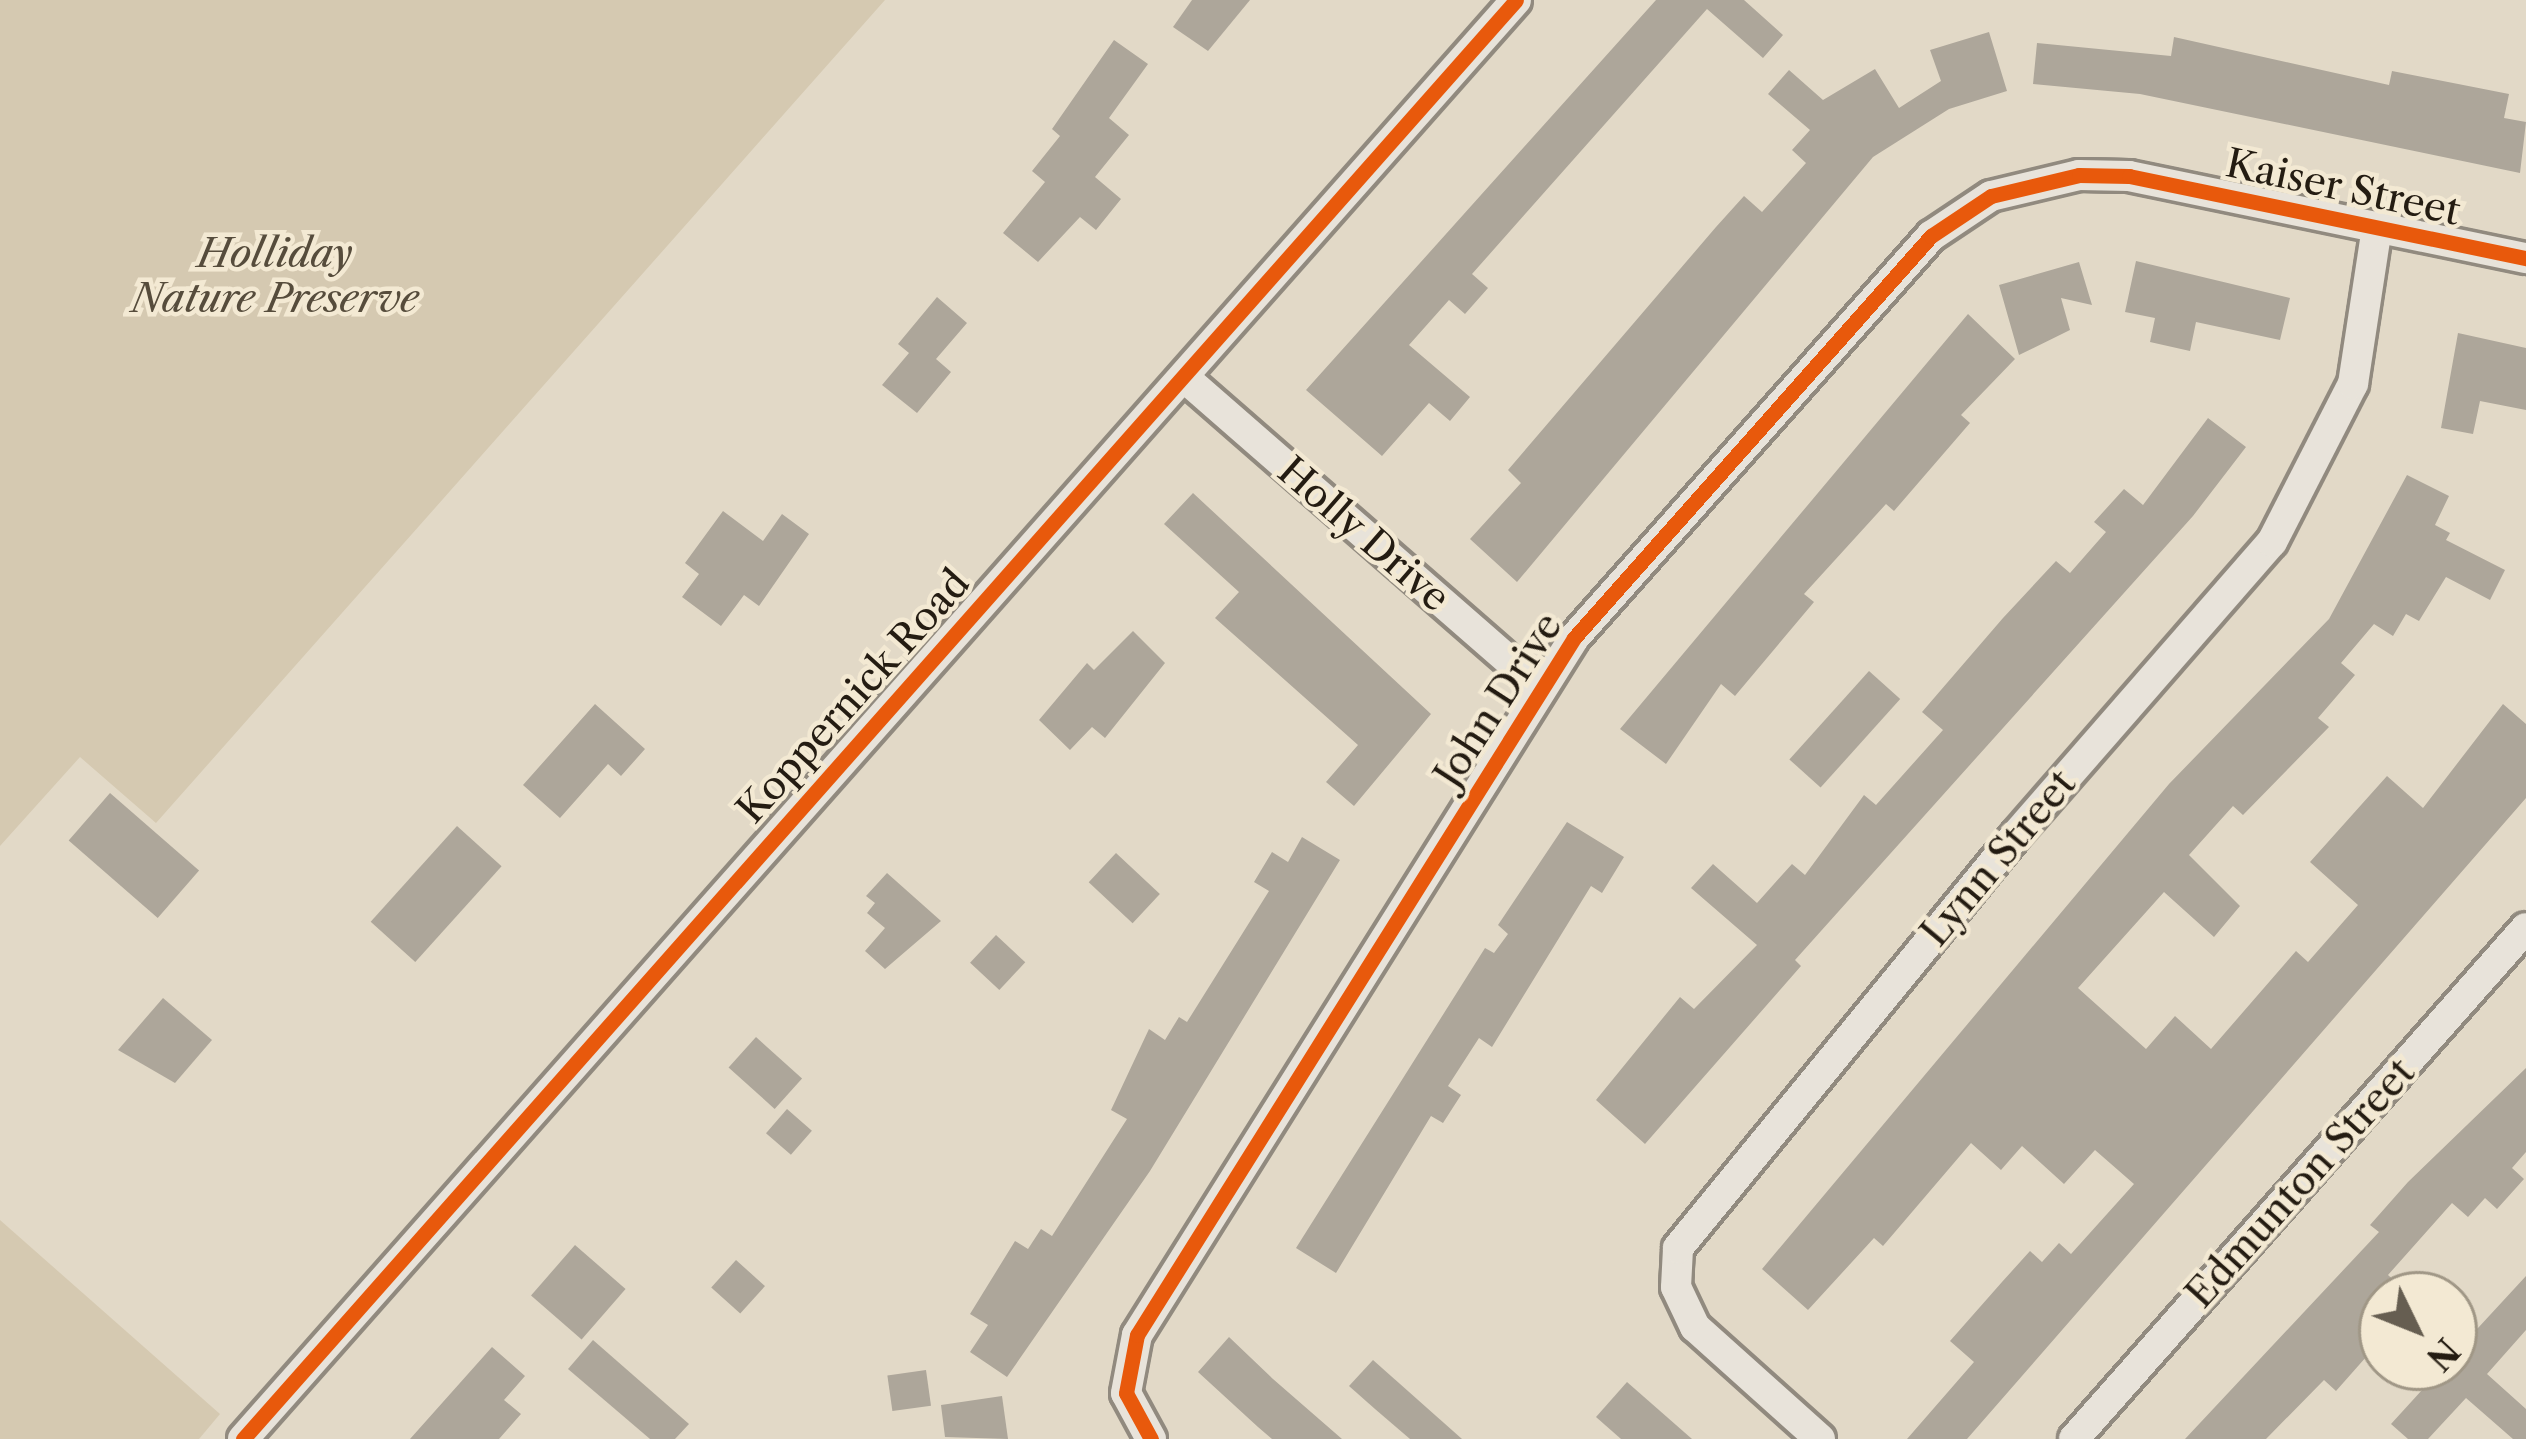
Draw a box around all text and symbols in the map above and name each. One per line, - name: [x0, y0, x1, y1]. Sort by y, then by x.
- street label: Kaiser Street: [2221, 139, 2465, 235]
- park label: Holliday Nature Preserve: [131, 231, 419, 322]
- street label: Holly Drive: [1268, 447, 1460, 621]
- street label: Koppernick Road: [727, 559, 979, 833]
- street label: John Drive: [1425, 604, 1571, 796]
- street label: Lynn Street: [1911, 761, 2085, 955]
- street label: Edmunton Street: [2176, 1049, 2424, 1317]
- north arrow: [2358, 1271, 2478, 1391]
- text: N: [2418, 1329, 2467, 1378]

